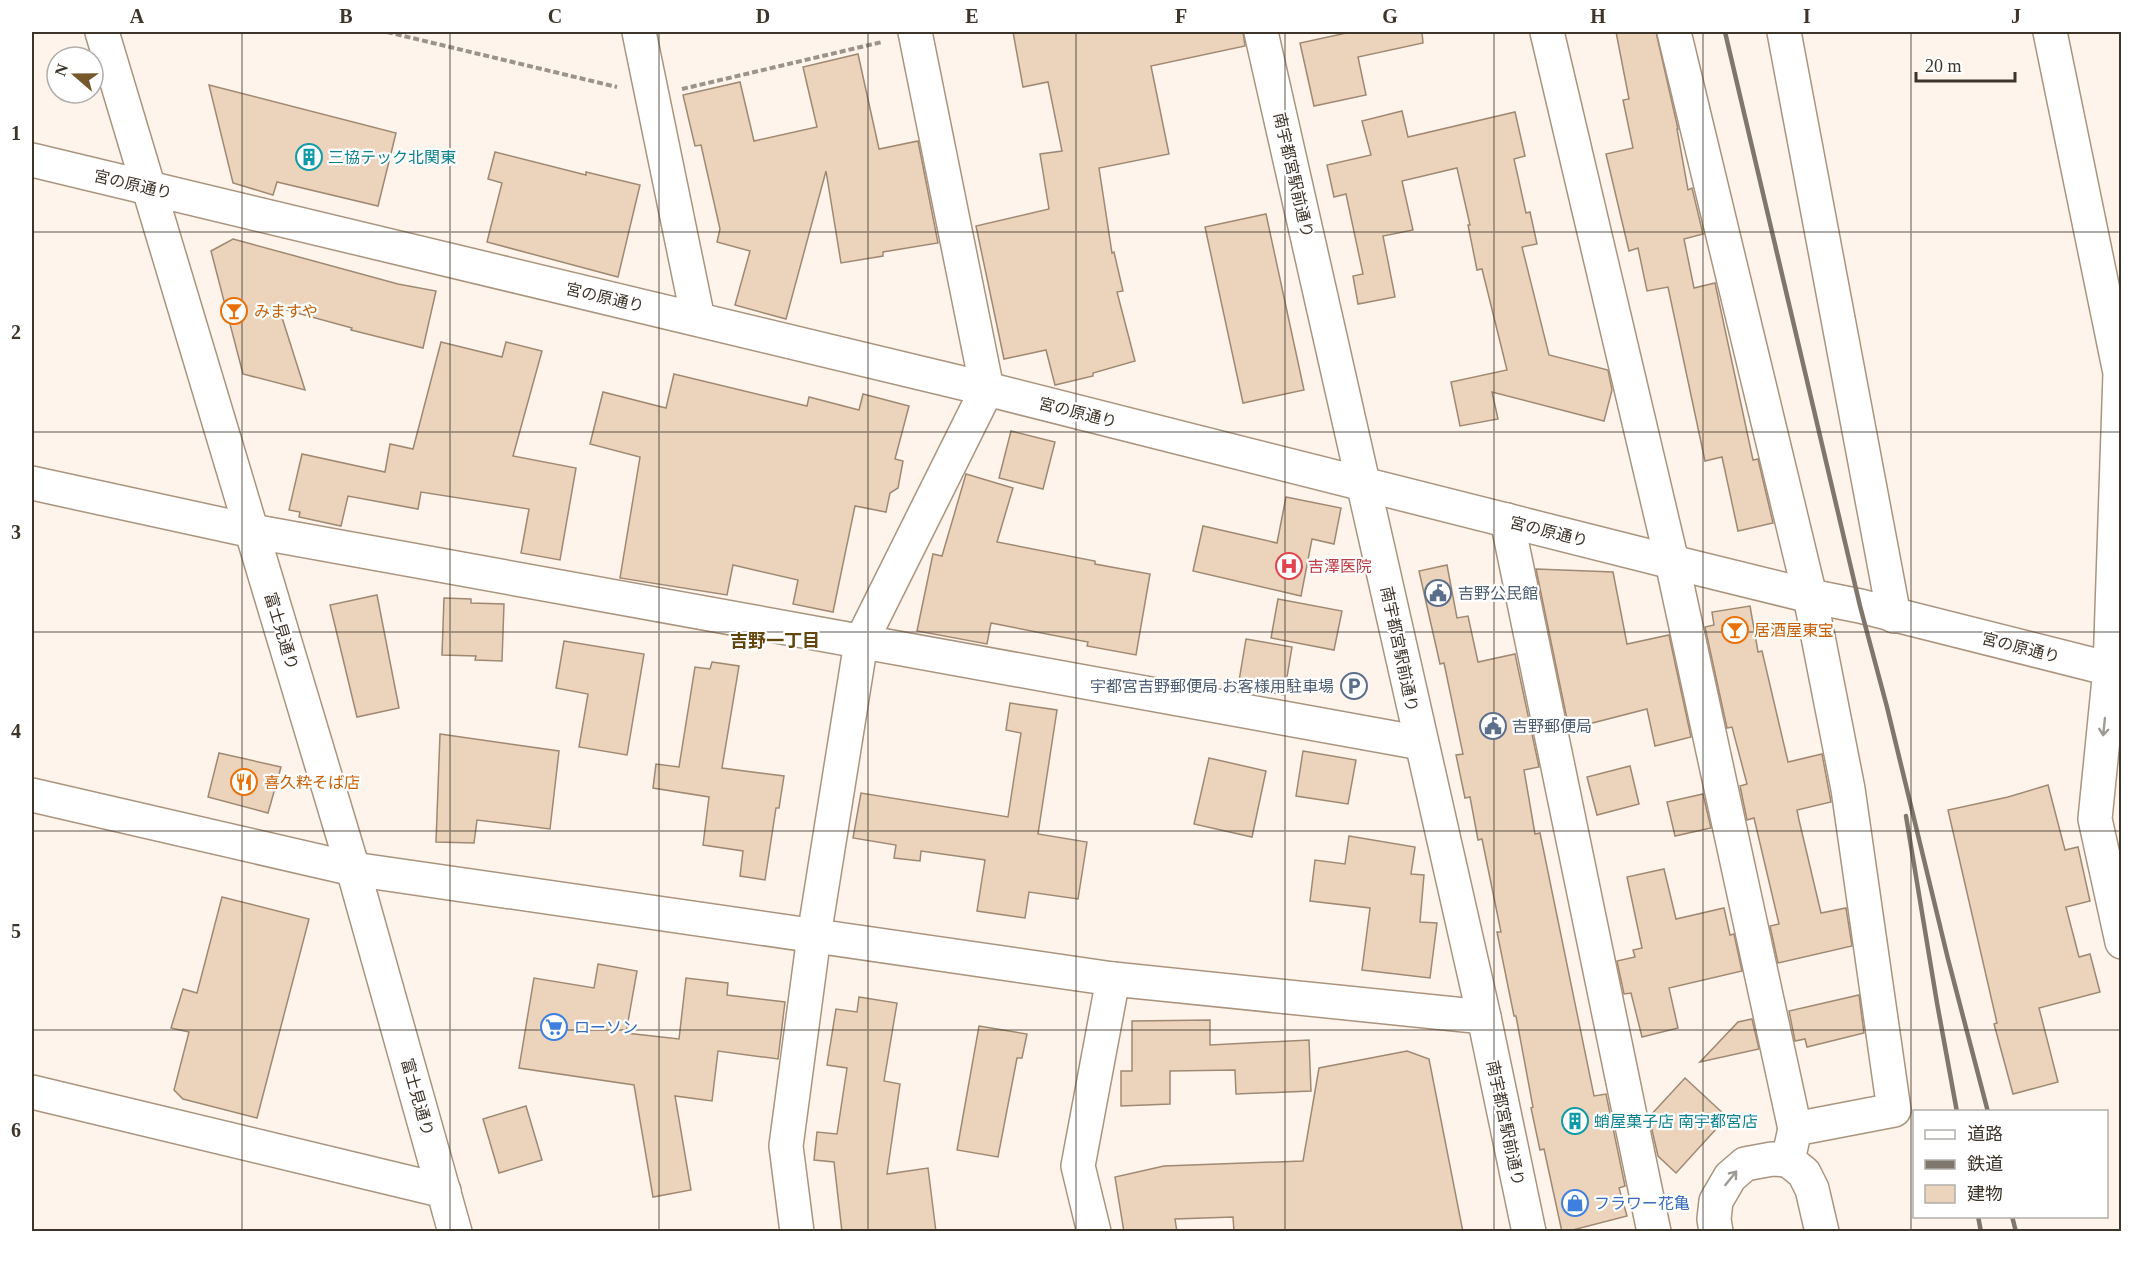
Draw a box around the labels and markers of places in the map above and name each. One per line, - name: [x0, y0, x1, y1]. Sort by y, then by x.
- building icon: 三協テック北関東: [294, 142, 324, 172]
- place label: 三協テック北関東: [328, 149, 456, 166]
- bar icon: みますや: [219, 296, 249, 326]
- place label: みますや: [254, 303, 318, 320]
- hospital icon: 吉澤医院: [1274, 551, 1304, 581]
- place label: 吉澤医院: [1308, 558, 1372, 575]
- public building icon: 吉野公民館: [1423, 578, 1453, 608]
- place label: 吉野公民館: [1458, 585, 1538, 602]
- bar icon: 居酒屋東宝: [1720, 615, 1750, 645]
- place label: 居酒屋東宝: [1754, 622, 1834, 639]
- parking icon: 宇都宮吉野郵便局 お客様用駐車場: [1339, 671, 1369, 701]
- place label: 宇都宮吉野郵便局 お客様用駐車場: [1090, 678, 1334, 695]
- public building icon: 吉野郵便局: [1478, 711, 1508, 741]
- place label: 吉野郵便局: [1512, 718, 1592, 735]
- restaurant icon: 喜久粋そば店: [229, 767, 259, 797]
- place label: 喜久粋そば店: [264, 774, 360, 791]
- supermarket icon: ローソン: [539, 1012, 569, 1042]
- place label: ローソン: [574, 1019, 638, 1036]
- building icon: 蛸屋菓子店 南宇都宮店: [1560, 1106, 1590, 1136]
- place label: 蛸屋菓子店 南宇都宮店: [1594, 1113, 1758, 1130]
- shop icon: フラワー花亀: [1560, 1188, 1590, 1218]
- place label: フラワー花亀: [1594, 1195, 1690, 1212]

